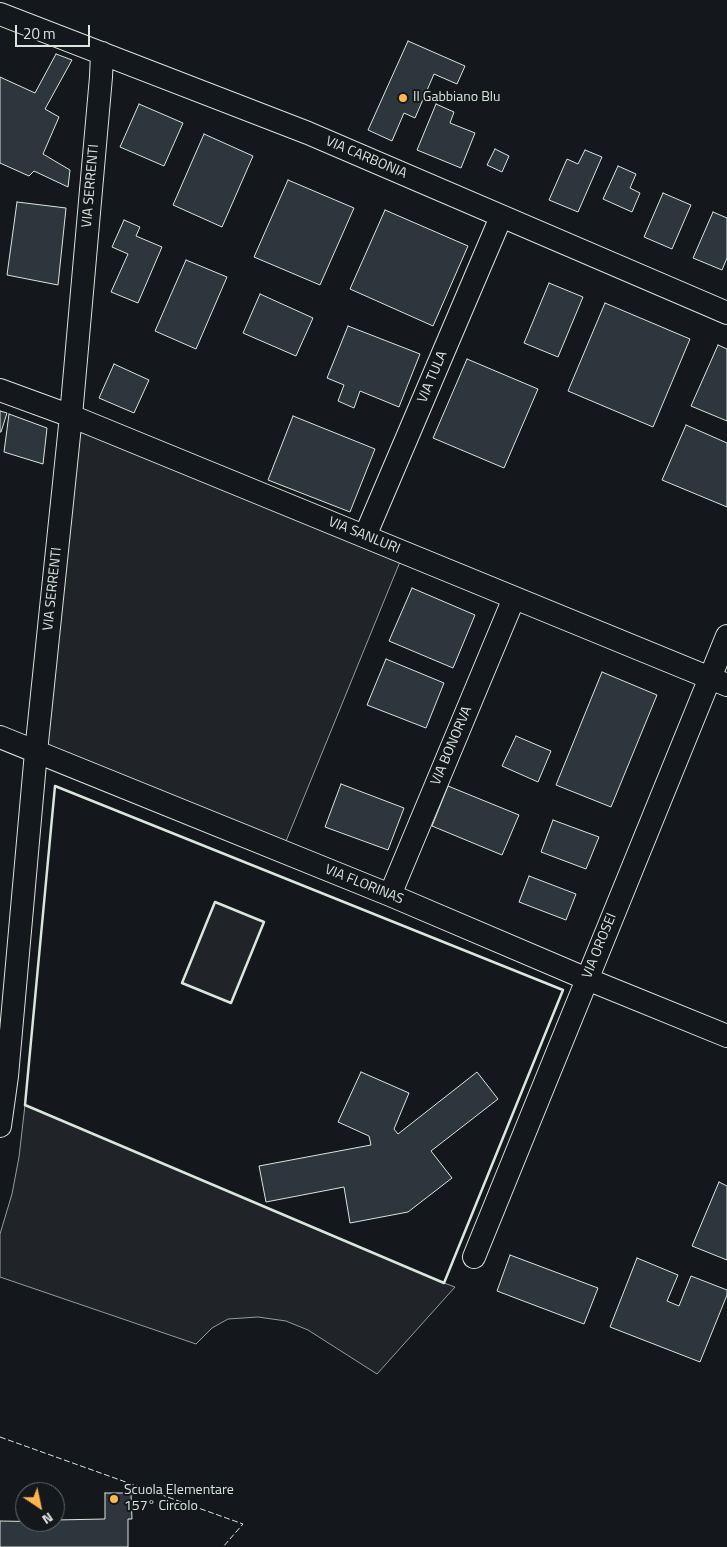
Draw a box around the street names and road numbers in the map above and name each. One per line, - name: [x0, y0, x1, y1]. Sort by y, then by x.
- street label: VIA CARBONIA: [323, 133, 409, 183]
- street label: VIA SERRENTI: [79, 144, 103, 228]
- street label: VIA TULA: [415, 349, 451, 405]
- street label: VIA SANLURI: [326, 514, 402, 558]
- street label: VIA SERRENTI: [40, 547, 66, 631]
- street label: VIA BONORVA: [428, 704, 476, 788]
- street label: VIA FLORINAS: [322, 862, 406, 908]
- street label: VIA OROSEI: [579, 911, 621, 981]

